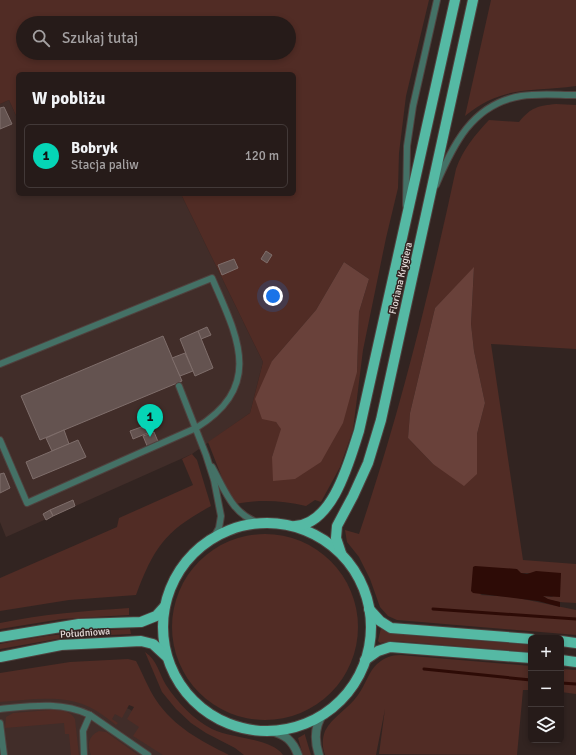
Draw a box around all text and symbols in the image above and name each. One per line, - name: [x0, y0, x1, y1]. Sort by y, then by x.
- search box: [16, 16, 296, 60]
- icon: search: [30, 27, 52, 49]
- text: Szukaj tutaj: [62, 29, 138, 47]
- text: W pobliżu: [32, 88, 105, 109]
- text: Bobryk: [71, 139, 118, 157]
- text: 1: [42, 148, 50, 164]
- text: 120 m: [245, 148, 279, 164]
- text: Stacja paliw: [71, 157, 139, 173]
- street label: Floriana Krygiera: [387, 241, 415, 316]
- your location: [263, 286, 283, 306]
- pin: 1: [137, 404, 163, 437]
- street label: Południowa: [60, 625, 111, 641]
- map controls: [528, 635, 564, 743]
- button: +: [528, 635, 564, 671]
- button: −: [528, 671, 564, 707]
- button: layers: [528, 707, 564, 743]

